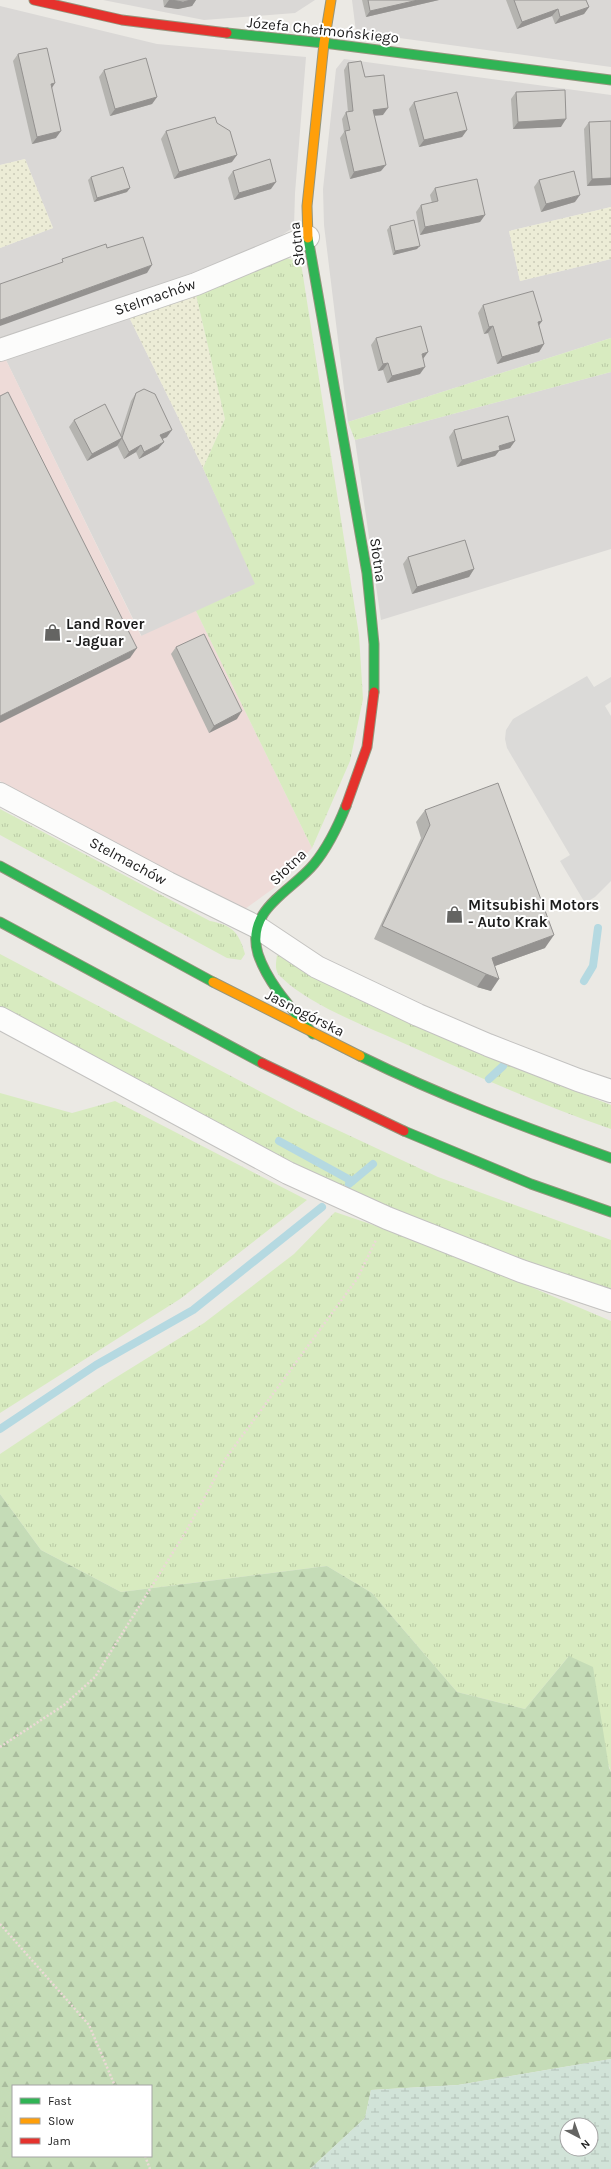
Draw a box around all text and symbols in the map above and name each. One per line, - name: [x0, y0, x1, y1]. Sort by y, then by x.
- street label: Józefa Chełmońskiego: [246, 13, 400, 47]
- street label: Słotna: [285, 221, 309, 267]
- street label: Stelmachów: [112, 275, 198, 319]
- street label: Słotna: [366, 537, 390, 583]
- place label: Land Rover - Jaguar: [66, 615, 144, 650]
- shop icon: Land Rover - Jaguar: [43, 623, 63, 643]
- street label: Stelmachów: [86, 833, 170, 889]
- street label: Słotna: [266, 845, 310, 889]
- place label: Mitsubishi Motors - Auto Krak: [468, 896, 599, 931]
- shop icon: Mitsubishi Motors - Auto Krak: [445, 904, 465, 924]
- street label: Jasnogórska: [263, 985, 347, 1041]
- legend: [12, 2085, 152, 2157]
- text: Fast: [48, 2094, 72, 2108]
- text: Slow: [48, 2114, 74, 2128]
- north arrow: [559, 2117, 599, 2157]
- text: Jam: [48, 2134, 71, 2148]
- text: N: [578, 2137, 592, 2152]

